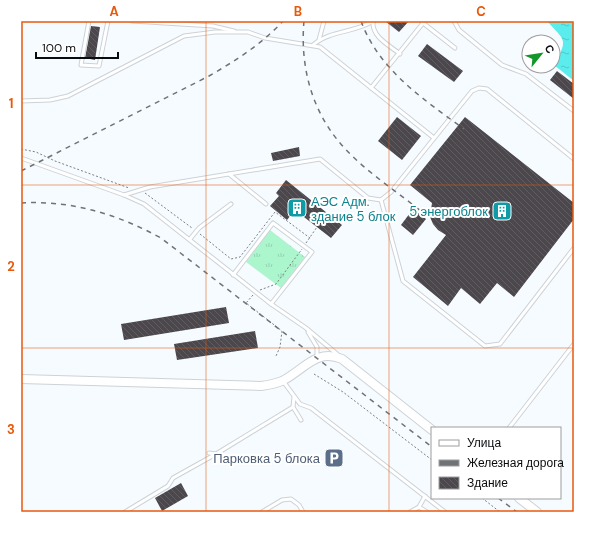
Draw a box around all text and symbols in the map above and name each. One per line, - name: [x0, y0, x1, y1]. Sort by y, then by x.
- text: A: [109, 3, 119, 20]
- text: B: [294, 3, 302, 20]
- text: C: [476, 3, 486, 20]
- scale bar: [36, 34, 118, 60]
- north arrow: [521, 34, 561, 74]
- text: 100 m: [42, 40, 76, 56]
- text: С: [542, 42, 558, 56]
- text: 1: [9, 95, 13, 112]
- place label: АЭС Адм. здание 5 блок: [311, 193, 396, 225]
- building icon: АЭС Адм. здание 5 блок: [286, 197, 308, 219]
- building icon: 5 энергоблок: [491, 200, 513, 222]
- place label: 5 энергоблок: [409, 203, 488, 220]
- text: 2: [7, 258, 15, 275]
- text: 3: [7, 421, 15, 438]
- legend: [431, 427, 561, 499]
- text: Улица: [467, 435, 501, 451]
- parking icon: Парковка 5 блока: [323, 447, 345, 469]
- place label: Парковка 5 блока: [213, 450, 321, 467]
- text: Железная дорога: [467, 455, 564, 471]
- text: Здание: [467, 475, 508, 491]

